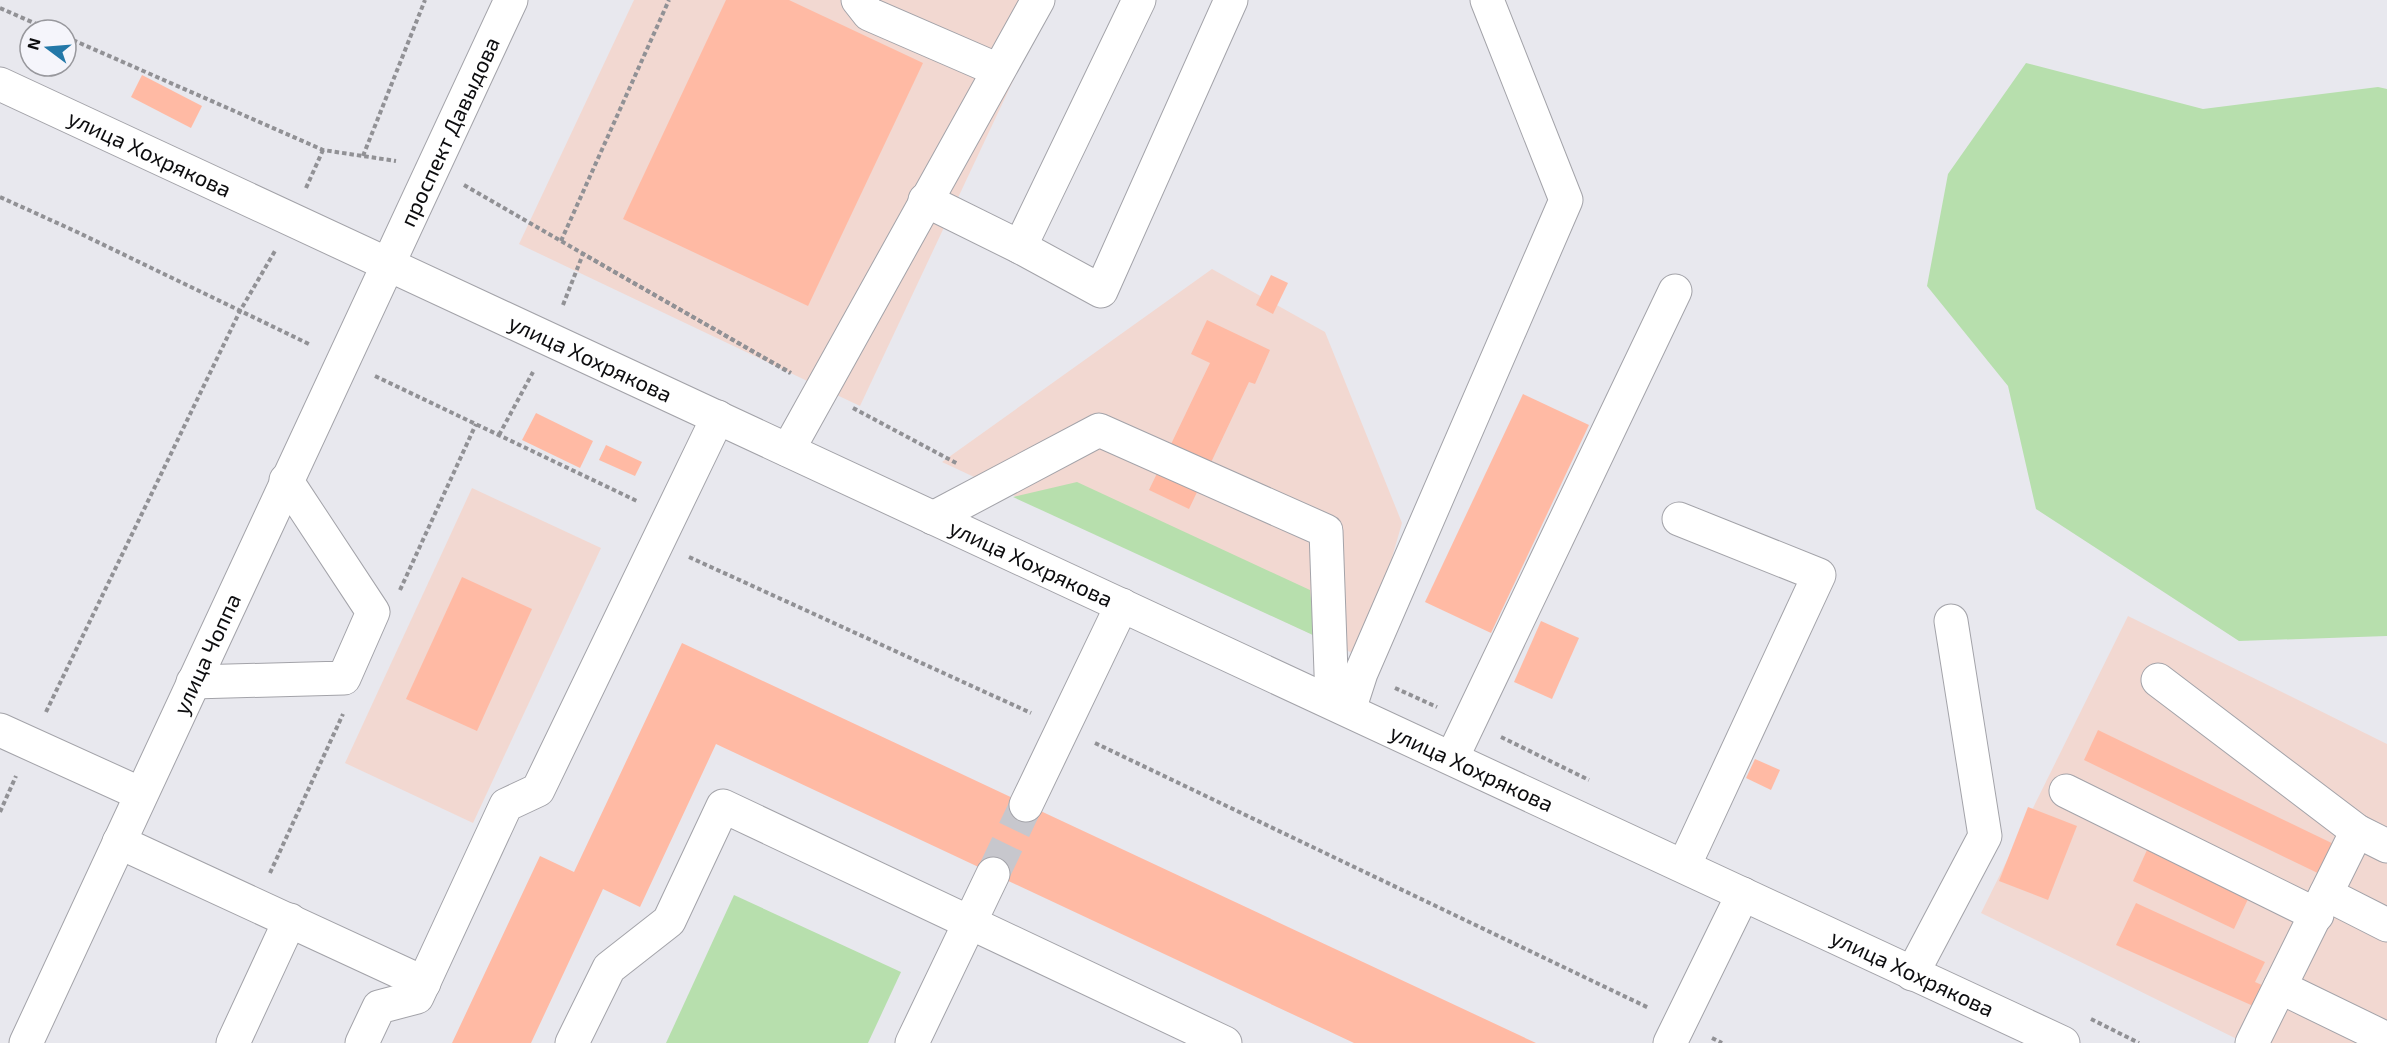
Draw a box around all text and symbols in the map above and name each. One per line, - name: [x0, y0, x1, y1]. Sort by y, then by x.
- north arrow: [18, 18, 78, 78]
- street label: проспект Давыдова: [394, 32, 504, 230]
- text: N: [22, 36, 44, 52]
- street label: улица Хохрякова: [64, 104, 236, 202]
- street label: улица Хохрякова: [505, 308, 677, 407]
- street label: улица Хохрякова: [945, 513, 1117, 612]
- street label: улица Чоппа: [167, 589, 245, 719]
- street label: улица Хохрякова: [1386, 718, 1558, 816]
- street label: улица Хохрякова: [1827, 923, 1999, 1021]

